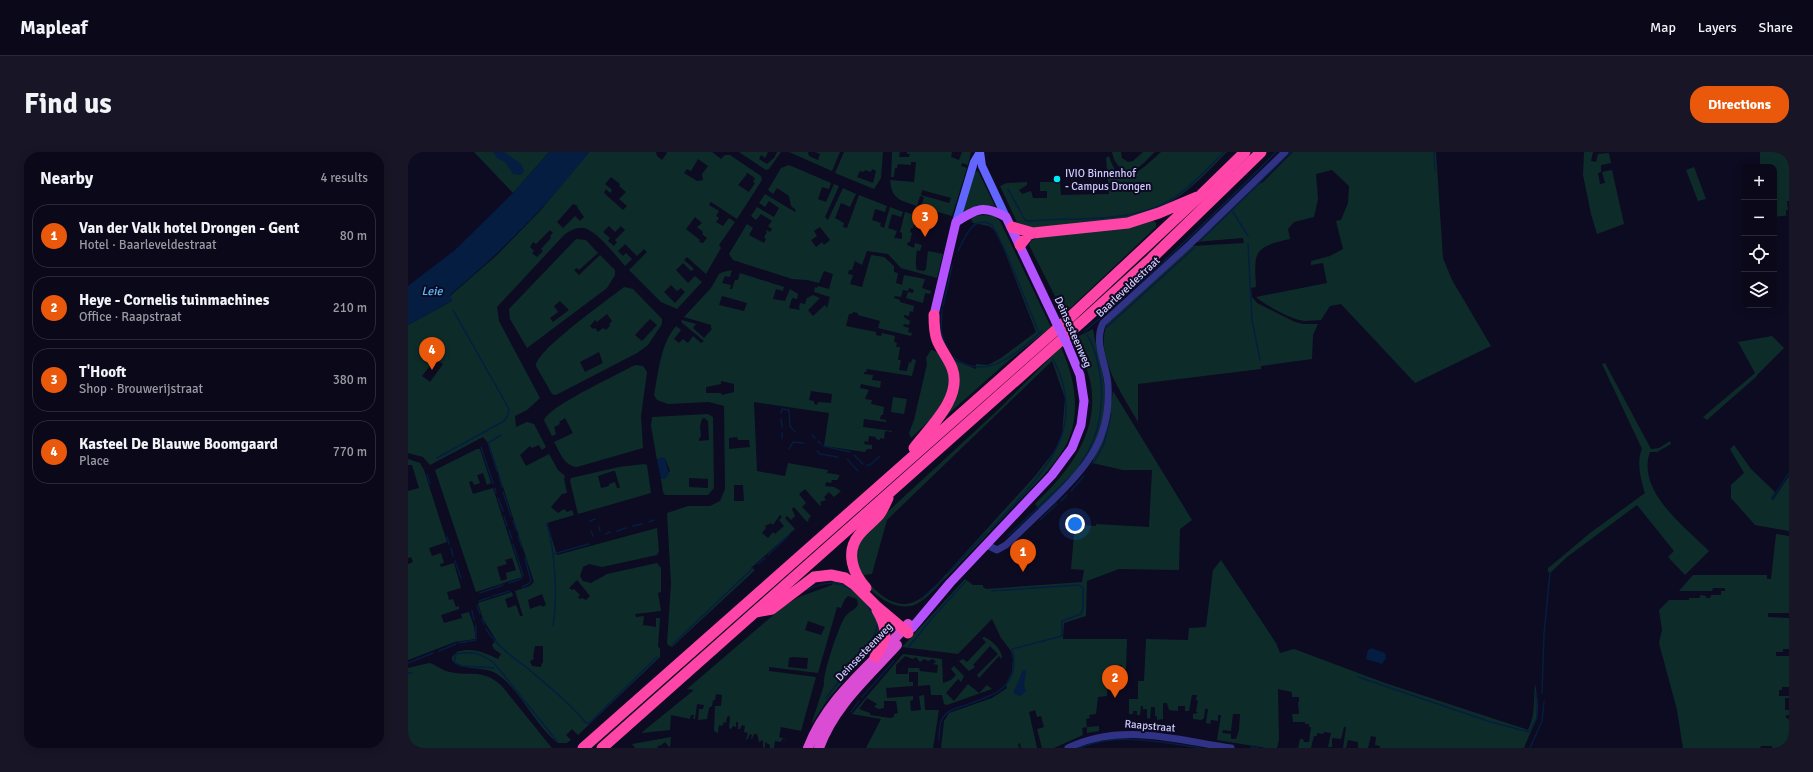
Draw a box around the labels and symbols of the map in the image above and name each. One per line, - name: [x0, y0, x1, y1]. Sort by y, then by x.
- place label: IVIO Binnenhof - Campus Drongen: [1065, 167, 1151, 193]
- marker: IVIO Binnenhof - Campus Drongen: [1052, 174, 1062, 184]
- pin: 3: [912, 204, 938, 237]
- street label: Baarleveldestraat: [1093, 254, 1163, 320]
- water label: Leie: [421, 284, 444, 299]
- street label: Deinsesteenweg: [1052, 294, 1095, 370]
- pin: 4: [419, 337, 445, 370]
- your location: [1065, 514, 1085, 534]
- pin: 1: [1010, 539, 1036, 572]
- street label: Deinsesteenweg: [833, 620, 895, 684]
- pin: 2: [1102, 665, 1128, 698]
- street label: Raapstraat: [1124, 717, 1176, 735]

